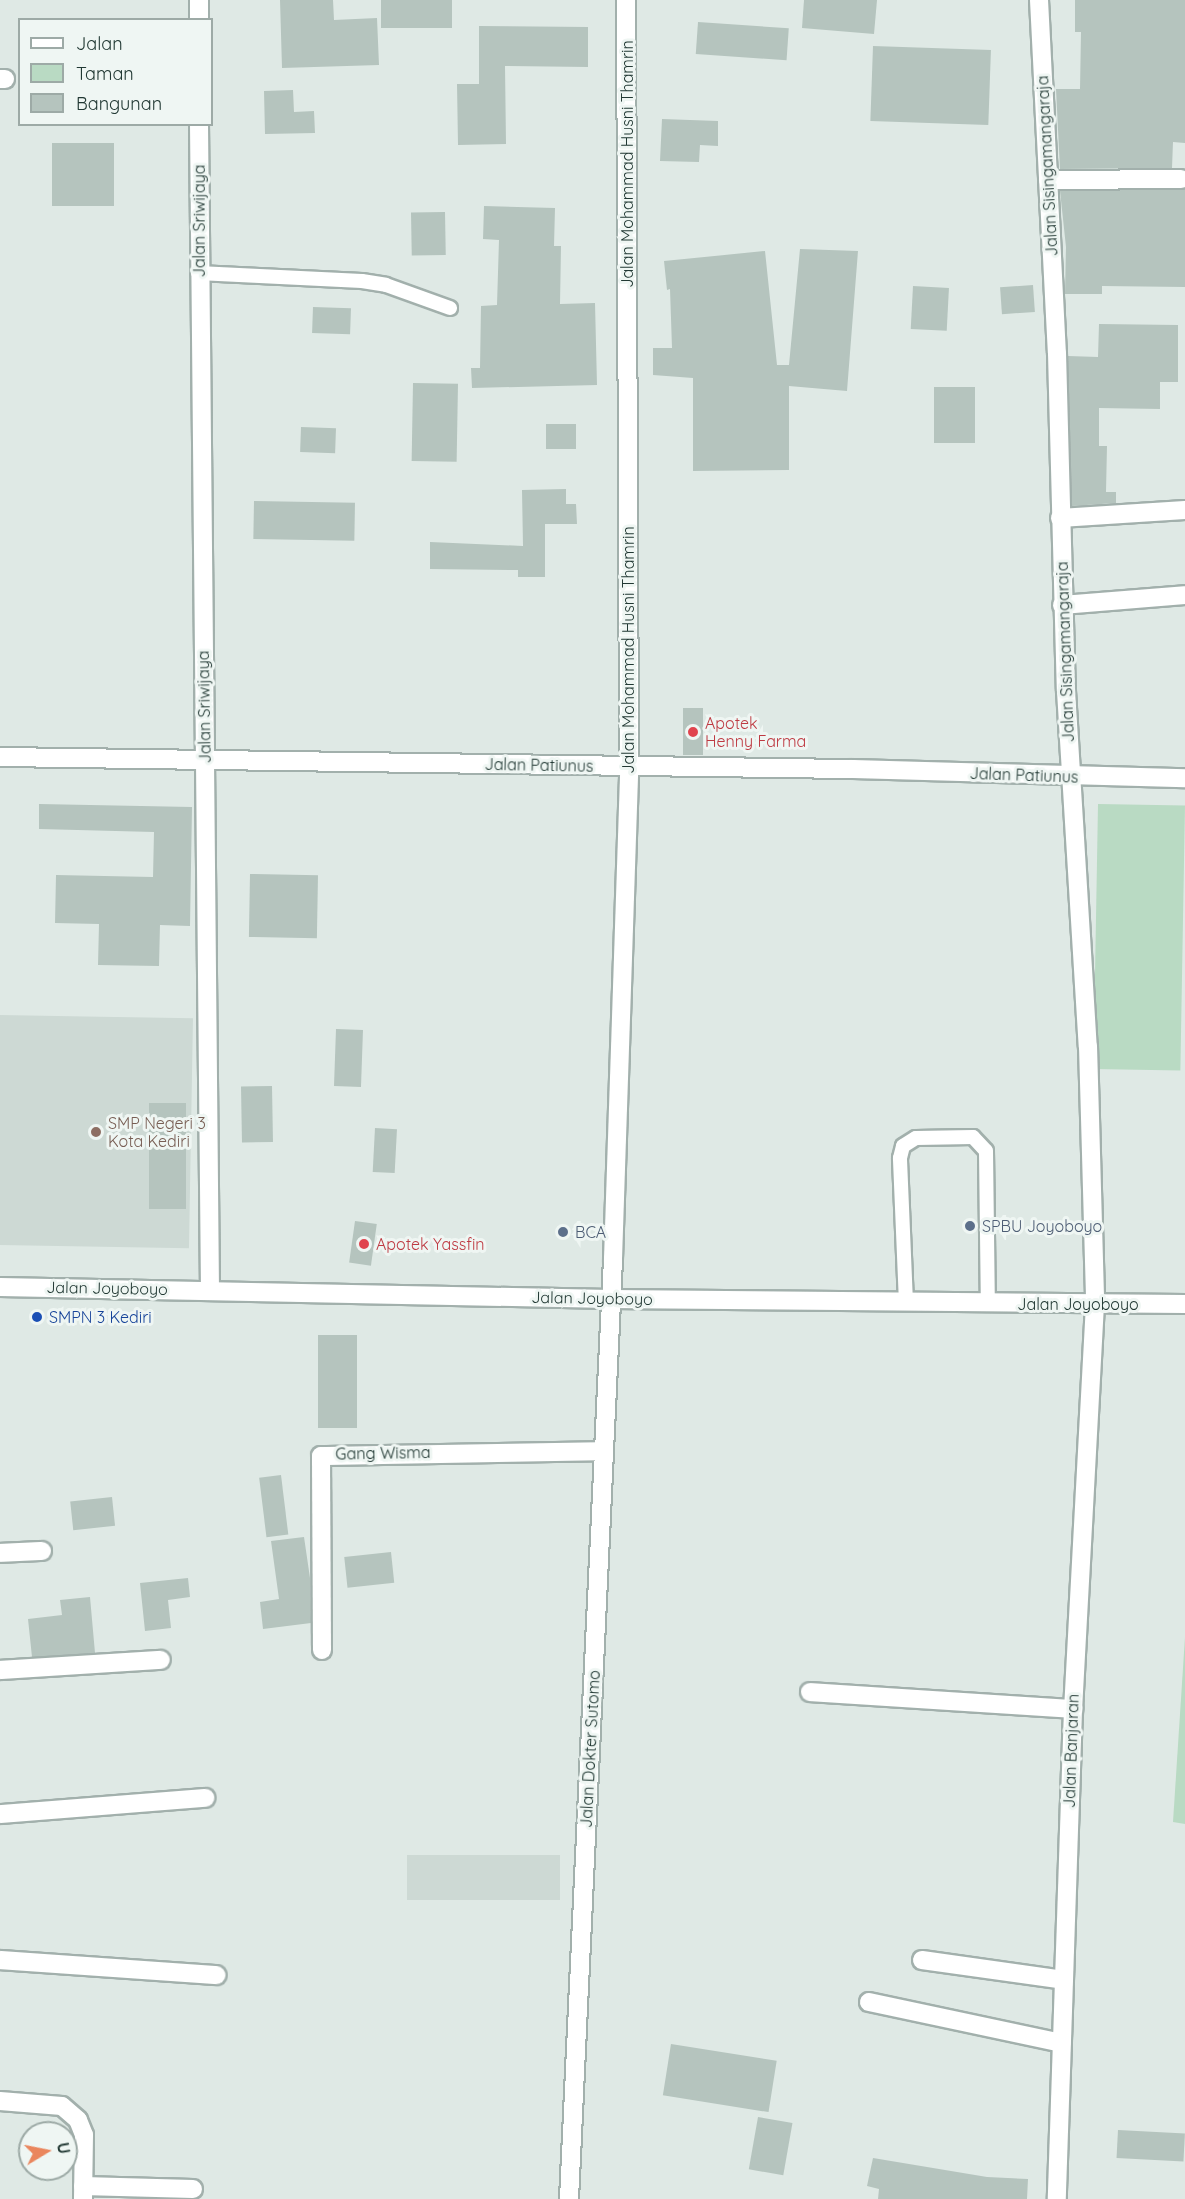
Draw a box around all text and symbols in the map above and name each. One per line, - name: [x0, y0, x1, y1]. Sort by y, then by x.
- legend: [18, 18, 213, 126]
- text: Jalan: [76, 32, 123, 55]
- street label: Jalan Mohammad Husni Thamrin: [617, 40, 637, 288]
- text: Taman: [76, 62, 134, 85]
- street label: Jalan Sisingamangaraja: [1033, 75, 1061, 257]
- text: Bangunan: [76, 92, 162, 115]
- street label: Jalan Sriwijaya: [189, 165, 209, 277]
- street label: Jalan Mohammad Husni Thamrin: [618, 526, 638, 774]
- street label: Jalan Sisingamangaraja: [1052, 561, 1078, 743]
- street label: Jalan Sriwijaya: [193, 651, 215, 763]
- place label: Apotek Henny Farma: [705, 713, 806, 751]
- marker: Apotek Henny Farma: [686, 725, 700, 739]
- street label: Jalan Patiunus: [484, 754, 594, 776]
- street label: Jalan Patiunus: [969, 764, 1079, 786]
- place label: SMP Negeri 3 Kota Kediri: [108, 1113, 206, 1151]
- marker: SMP Negeri 3 Kota Kediri: [89, 1125, 103, 1139]
- place label: SPBU Joyoboyo: [982, 1216, 1102, 1236]
- marker: SPBU Joyoboyo: [963, 1219, 977, 1233]
- place label: BCA: [575, 1222, 606, 1242]
- marker: BCA: [556, 1225, 570, 1239]
- place label: Apotek Yassfin: [376, 1234, 485, 1254]
- marker: Apotek Yassfin: [357, 1237, 371, 1251]
- street label: Jalan Joyoboyo: [46, 1277, 168, 1299]
- street label: Jalan Joyoboyo: [531, 1287, 653, 1309]
- street label: Jalan Joyoboyo: [1017, 1294, 1139, 1314]
- place label: SMPN 3 Kediri: [49, 1307, 152, 1327]
- marker: SMPN 3 Kediri: [30, 1310, 44, 1324]
- street label: Gang Wisma: [335, 1443, 431, 1463]
- street label: Jalan Dokter Sutomo: [576, 1670, 604, 1828]
- street label: Jalan Banjaran: [1059, 1694, 1083, 1808]
- north arrow: [18, 2121, 78, 2181]
- text: U: [53, 2141, 75, 2156]

